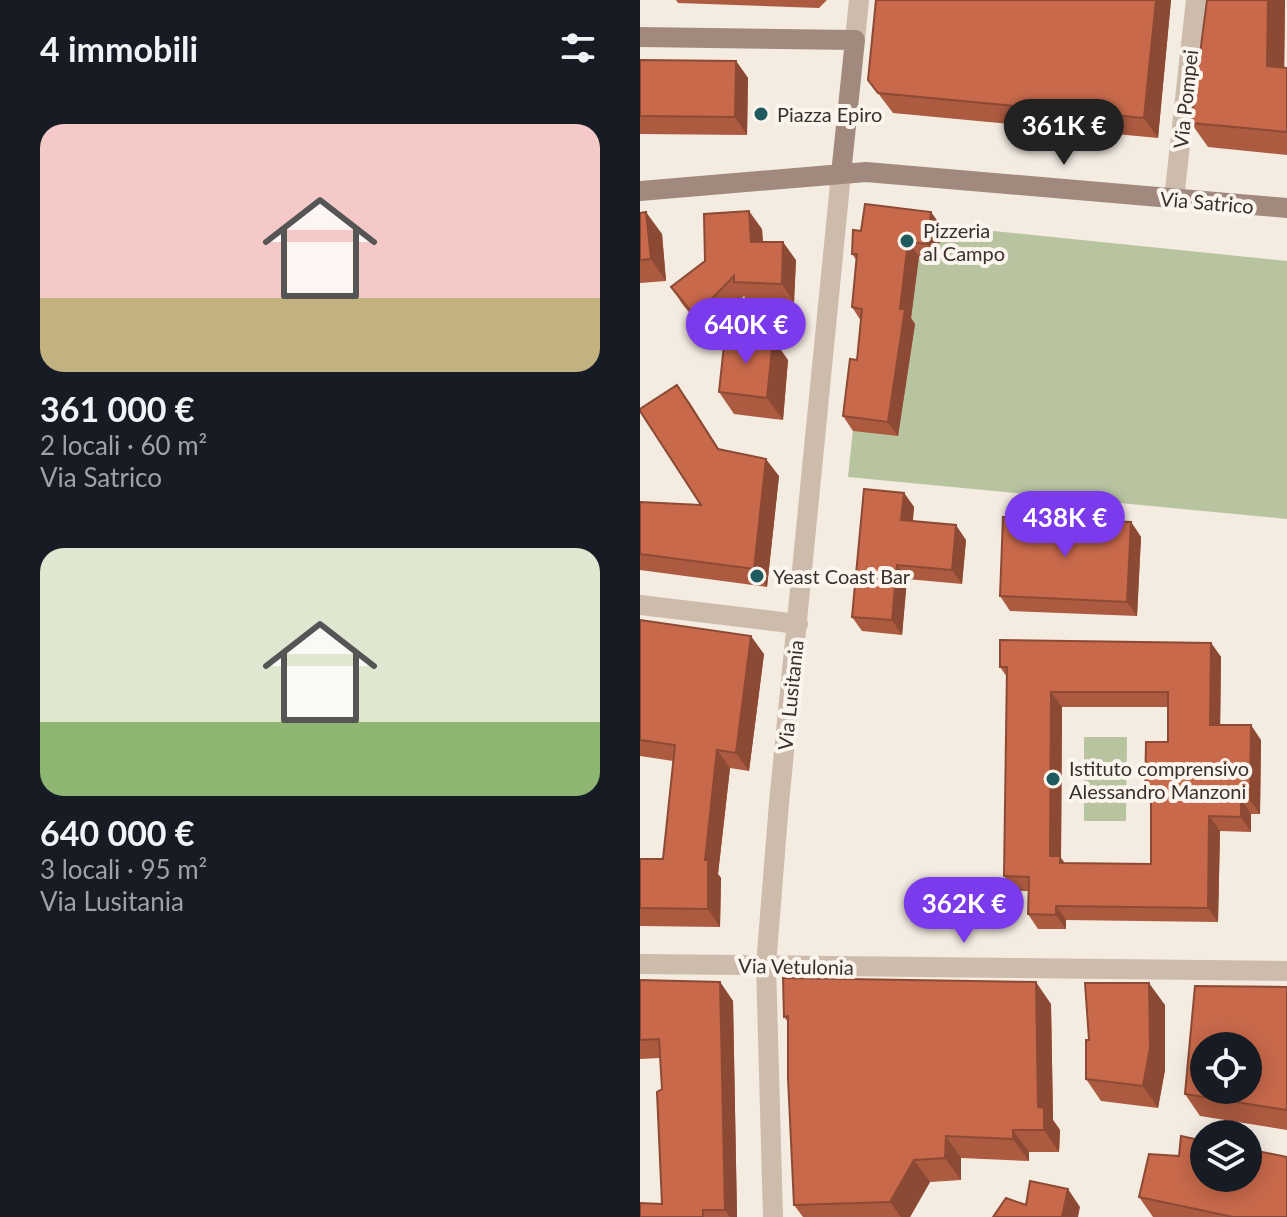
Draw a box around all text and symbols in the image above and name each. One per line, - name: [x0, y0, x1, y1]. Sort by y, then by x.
- icon: filters: [556, 26, 600, 70]
- text: 4 immobili: [40, 28, 198, 69]
- street label: Via Pompei: [1168, 48, 1202, 150]
- pin: 361K €: [999, 99, 1129, 167]
- place label: Piazza Epiro: [777, 102, 882, 126]
- marker: Piazza Epiro: [752, 105, 770, 123]
- text: 361K €: [1022, 109, 1106, 141]
- icon: home: [248, 176, 392, 320]
- street label: Via Satrico: [1159, 186, 1255, 218]
- place label: Pizzeria al Campo: [923, 218, 1005, 265]
- marker: Pizzeria al Campo: [898, 232, 916, 250]
- pin: 640K €: [681, 298, 811, 366]
- text: 640K €: [704, 308, 788, 340]
- text: 361 000 €: [40, 388, 195, 429]
- text: 2 locali · 60 m²: [40, 429, 207, 461]
- text: Via Satrico: [40, 461, 162, 493]
- pin: 438K €: [1000, 491, 1130, 559]
- text: 438K €: [1023, 501, 1107, 533]
- place label: Yeast Coast Bar: [773, 564, 911, 588]
- marker: Yeast Coast Bar: [748, 567, 766, 585]
- icon: home: [248, 600, 392, 744]
- street label: Via Lusitania: [772, 639, 808, 751]
- place label: Istituto comprensivo Alessandro Manzoni: [1069, 756, 1249, 803]
- marker: Istituto comprensivo Alessandro Manzoni: [1044, 770, 1062, 788]
- text: 640 000 €: [40, 812, 195, 853]
- text: 3 locali · 95 m²: [40, 853, 207, 885]
- pin: 362K €: [899, 877, 1029, 945]
- text: Via Lusitania: [40, 885, 184, 917]
- text: 362K €: [922, 887, 1006, 919]
- street label: Via Vetulonia: [738, 953, 854, 979]
- map controls: [1190, 1032, 1262, 1192]
- button: locate: [1190, 1032, 1262, 1104]
- button: layers: [1190, 1120, 1262, 1192]

